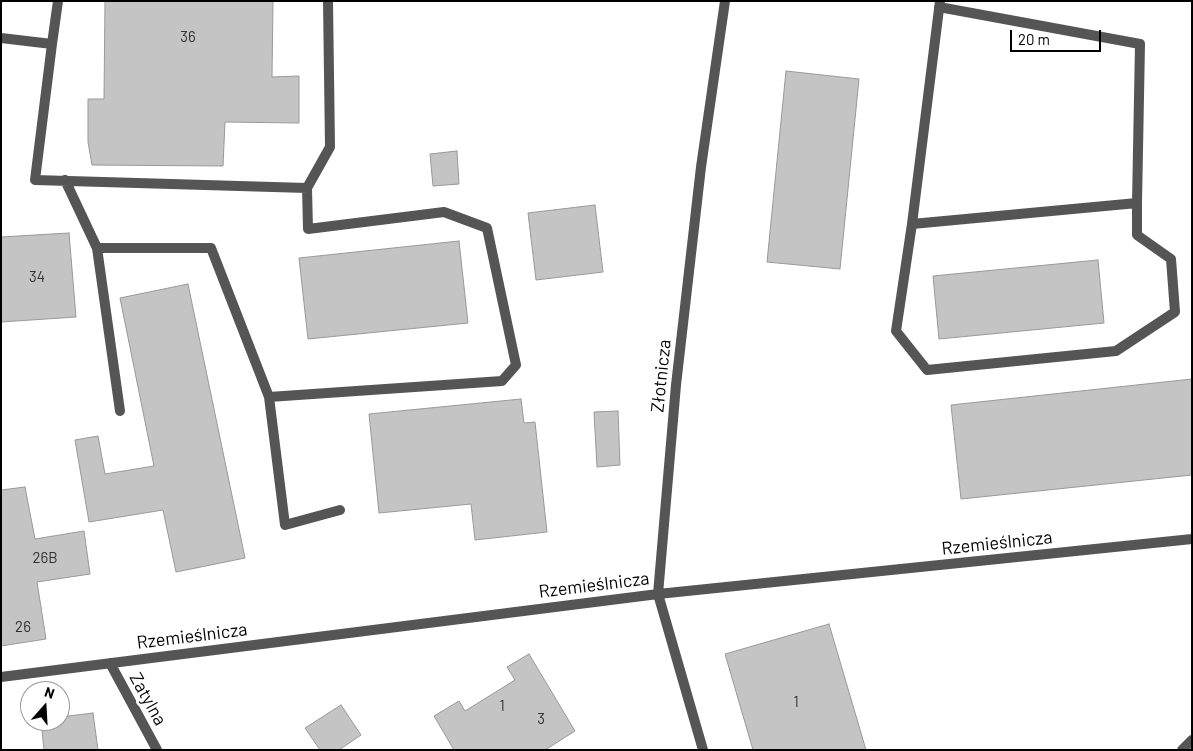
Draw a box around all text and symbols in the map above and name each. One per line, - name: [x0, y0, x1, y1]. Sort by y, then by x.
- scale bar: [1013, 20, 1104, 52]
- house number: 36: [180, 28, 196, 46]
- text: 20 m: [1018, 30, 1050, 48]
- house number: 34: [29, 268, 45, 286]
- street label: Złotnicza: [646, 338, 676, 414]
- street label: Rzemieślnicza: [941, 526, 1053, 560]
- house number: 26B: [32, 549, 58, 567]
- street label: Rzemieślnicza: [537, 567, 651, 603]
- house number: 26: [15, 618, 31, 636]
- street label: Rzemieślnicza: [135, 618, 249, 654]
- street label: Zatylna: [125, 669, 171, 729]
- north arrow: [20, 681, 70, 731]
- text: N: [43, 683, 57, 702]
- house number: 1: [793, 693, 799, 711]
- house number: 1: [499, 697, 505, 715]
- house number: 3: [537, 710, 545, 728]

